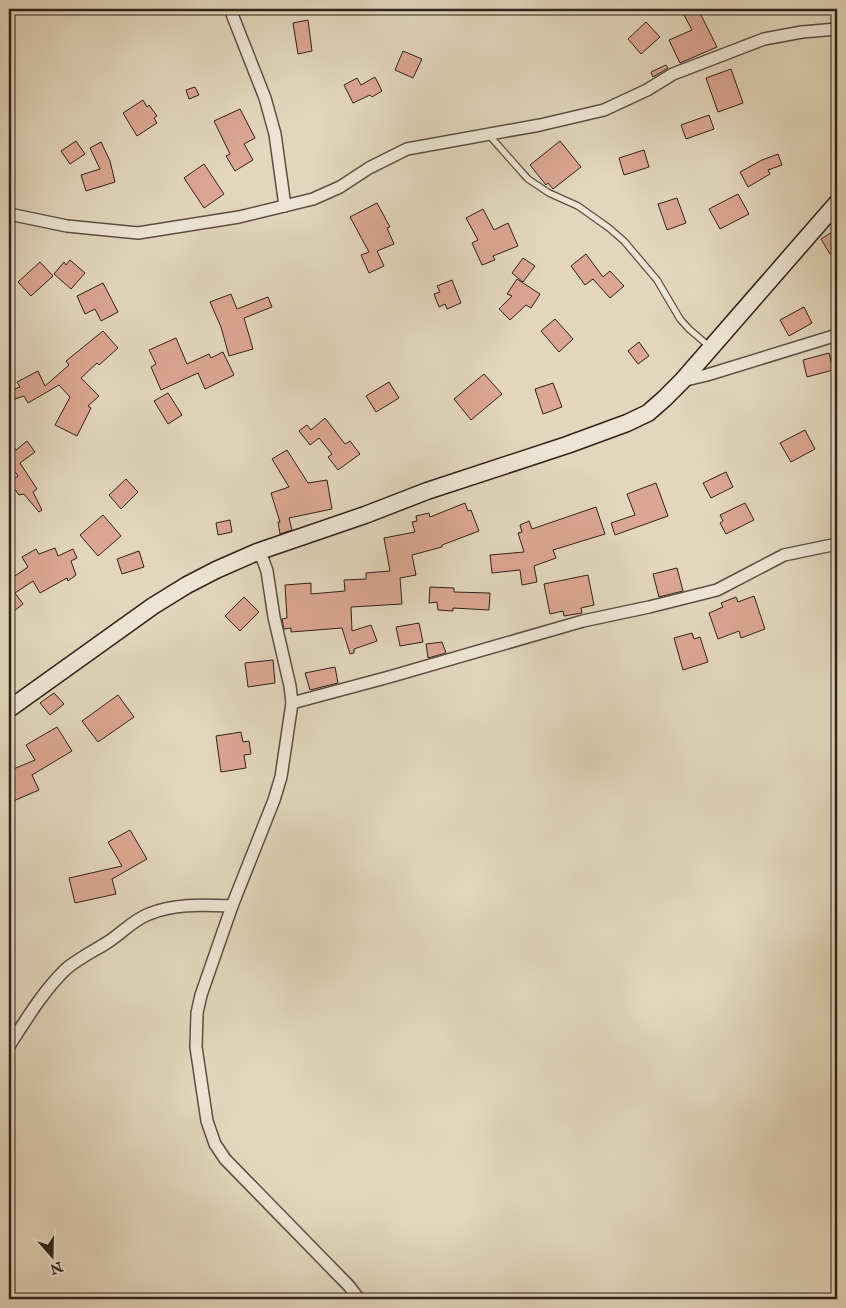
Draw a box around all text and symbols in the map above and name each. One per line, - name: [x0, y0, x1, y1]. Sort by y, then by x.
- north arrow: [28, 1230, 78, 1280]
- text: N: [47, 1256, 66, 1278]

